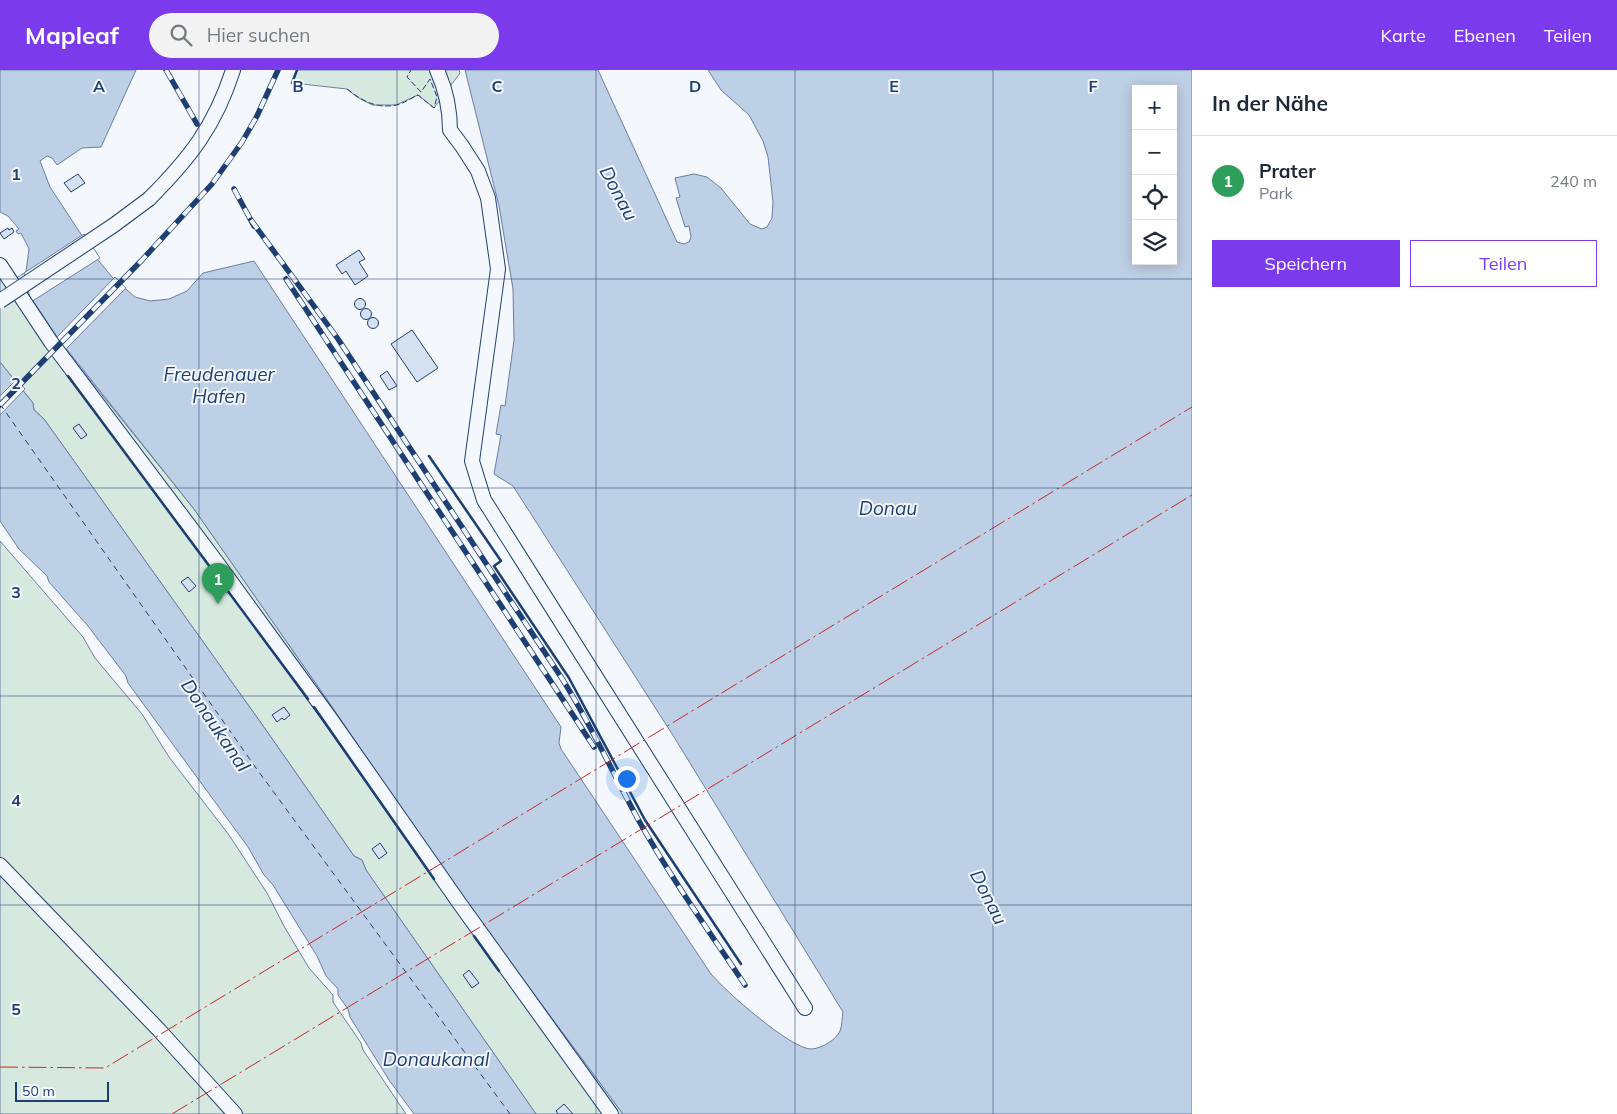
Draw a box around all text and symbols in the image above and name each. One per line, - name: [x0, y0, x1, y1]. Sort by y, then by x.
- search box: [149, 13, 499, 58]
- text: Mapleaf: [25, 20, 119, 50]
- icon: search: [167, 21, 195, 49]
- text: Hier suchen: [207, 23, 310, 47]
- text: Karte: [1380, 24, 1426, 47]
- text: Ebenen: [1454, 24, 1516, 47]
- text: Teilen: [1544, 24, 1592, 47]
- text: A: [93, 76, 105, 96]
- text: B: [292, 76, 304, 96]
- text: C: [492, 76, 503, 96]
- text: D: [689, 76, 701, 96]
- text: E: [889, 76, 899, 96]
- text: F: [1088, 76, 1098, 96]
- map controls: [1132, 85, 1177, 265]
- button: +: [1132, 85, 1177, 130]
- text: In der Nähe: [1212, 90, 1328, 116]
- button: −: [1132, 130, 1177, 175]
- text: Prater: [1259, 159, 1316, 183]
- water label: Donau: [595, 162, 643, 225]
- text: 1: [11, 164, 21, 184]
- text: 1: [1223, 171, 1233, 191]
- text: 240 m: [1550, 171, 1597, 191]
- button: locate: [1132, 175, 1177, 220]
- text: Park: [1259, 183, 1293, 203]
- button: layers: [1132, 220, 1177, 265]
- button: Speichern: [1212, 240, 1400, 287]
- button: Teilen: [1410, 240, 1597, 287]
- water label: Freudenauer Hafen: [163, 362, 276, 408]
- text: 2: [11, 373, 21, 393]
- water label: Donau: [859, 496, 917, 520]
- pin: 1: [202, 563, 234, 604]
- text: 3: [11, 582, 21, 602]
- water label: Donaukanal: [176, 674, 256, 776]
- your location: [614, 766, 640, 792]
- text: 4: [11, 790, 21, 810]
- water label: Donau: [965, 865, 1013, 929]
- text: 5: [11, 999, 21, 1019]
- water label: Donaukanal: [383, 1047, 490, 1071]
- scale bar: [15, 1079, 109, 1102]
- text: 50 m: [22, 1082, 55, 1100]

